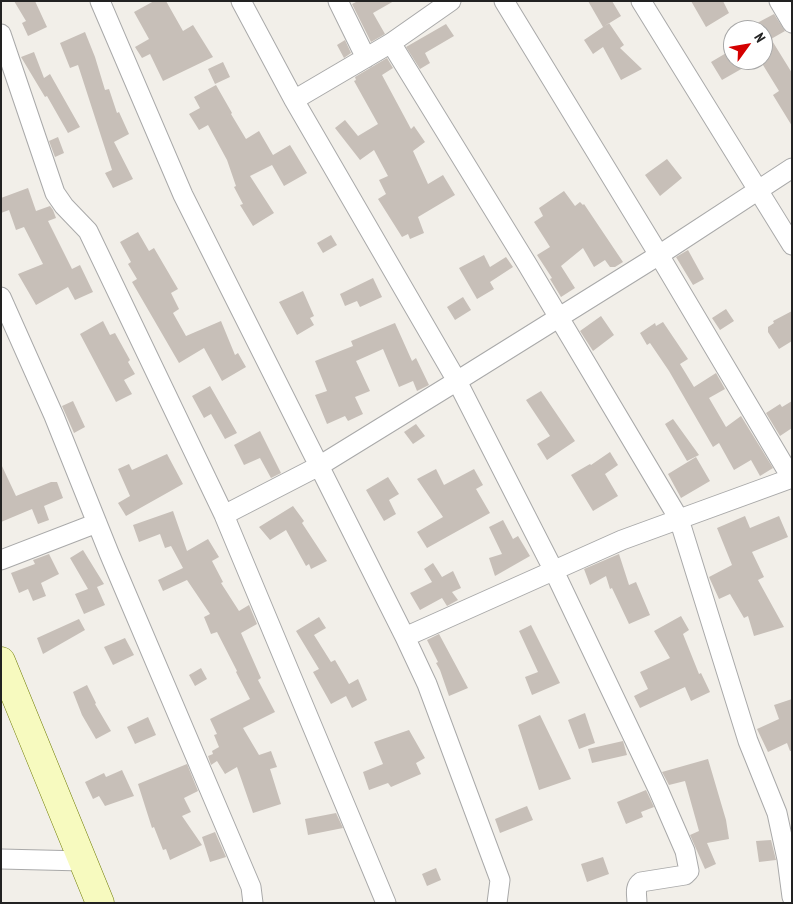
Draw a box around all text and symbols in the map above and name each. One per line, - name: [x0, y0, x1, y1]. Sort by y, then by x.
- north arrow: [723, 20, 773, 70]
- text: N: [750, 30, 770, 46]

